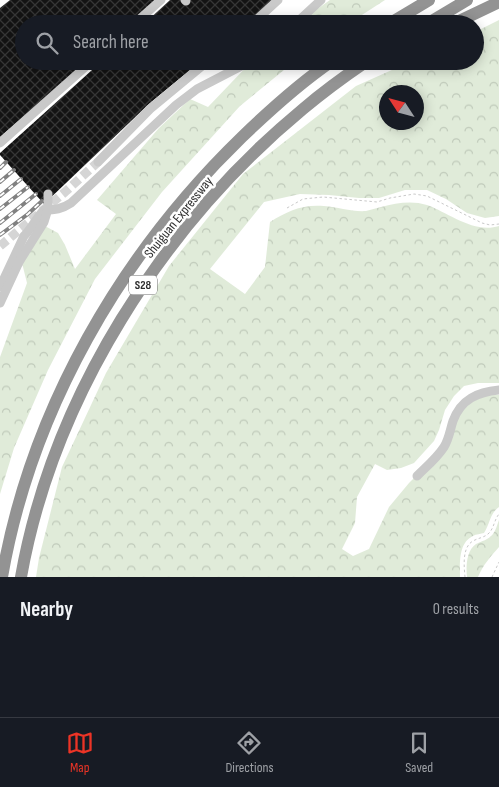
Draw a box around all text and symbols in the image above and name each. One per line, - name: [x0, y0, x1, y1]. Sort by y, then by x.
- search box: [15, 15, 484, 70]
- icon: search: [33, 29, 61, 57]
- text: Search here: [73, 31, 149, 54]
- north arrow: [379, 85, 424, 130]
- street label: Shuiguan Expressway: [140, 173, 217, 262]
- road number: S28: [129, 276, 157, 294]
- text: Nearby: [20, 597, 73, 622]
- text: 0 results: [433, 600, 479, 619]
- tab: Map: [66, 729, 94, 776]
- tab: Directions: [225, 729, 274, 776]
- tab: Saved: [405, 729, 433, 776]

